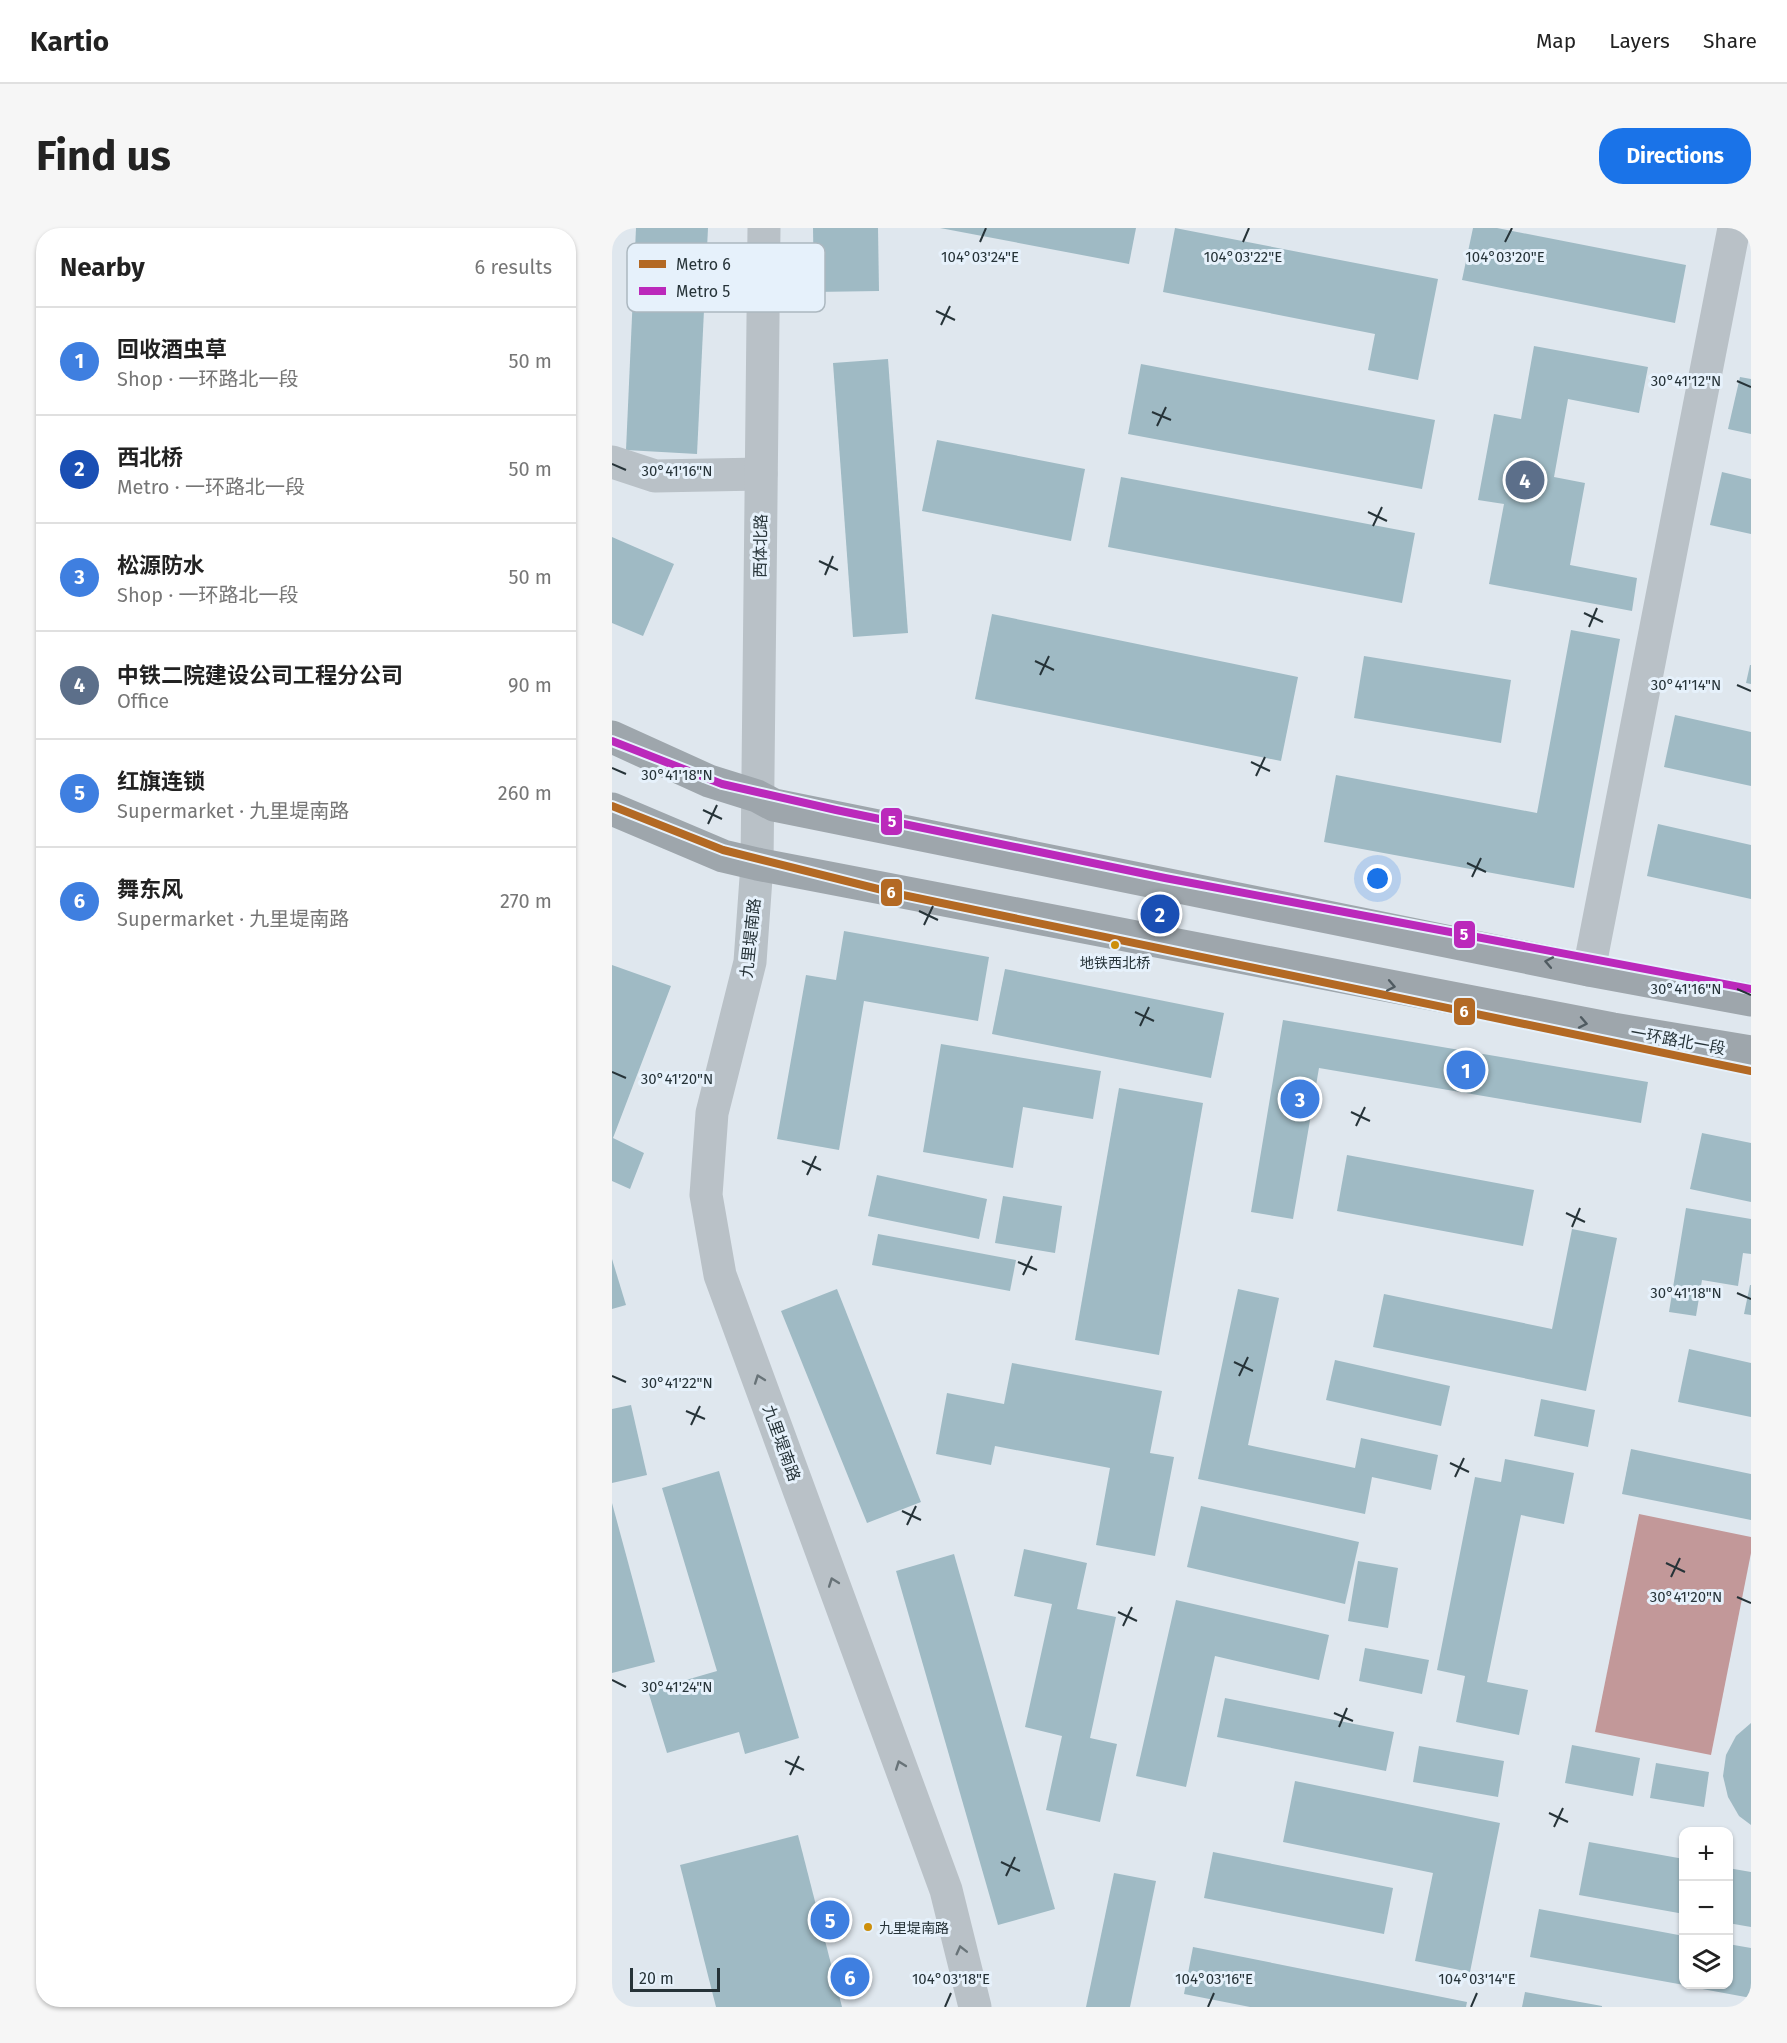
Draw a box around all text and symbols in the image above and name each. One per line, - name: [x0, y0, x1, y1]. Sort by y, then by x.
- text: Kartio: [30, 25, 109, 58]
- text: Map: [1536, 28, 1576, 54]
- text: Layers: [1609, 28, 1670, 54]
- text: Share: [1703, 28, 1757, 54]
- button: Directions: [1599, 128, 1751, 184]
- text: Find us: [36, 131, 171, 181]
- legend: [627, 243, 825, 312]
- text: 104°03'24"E: [941, 248, 1019, 266]
- text: 104°03'22"E: [1204, 248, 1282, 266]
- text: 104°03'20"E: [1465, 248, 1545, 266]
- text: Nearby: [60, 252, 145, 283]
- text: 6 results: [475, 255, 552, 279]
- text: Metro 6: [676, 255, 731, 274]
- text: Metro 5: [676, 282, 730, 301]
- text: 回收酒虫草: [117, 336, 227, 363]
- text: 1: [75, 349, 84, 373]
- text: 50 m: [508, 349, 552, 373]
- text: Shop · 一环路北一段: [117, 367, 299, 391]
- text: 30°41'12"N: [1651, 372, 1721, 390]
- text: 西北桥: [117, 444, 183, 471]
- text: 2: [74, 457, 85, 481]
- text: 50 m: [508, 457, 552, 481]
- pin: 4: [1506, 458, 1544, 502]
- text: 30°41'16"N: [641, 462, 713, 480]
- text: Metro · 一环路北一段: [117, 475, 305, 499]
- street label: 西体北路: [750, 514, 771, 578]
- text: 松源防水: [117, 552, 205, 579]
- text: 3: [74, 565, 85, 589]
- text: 50 m: [508, 565, 552, 589]
- text: Shop · 一环路北一段: [117, 583, 299, 607]
- text: 中铁二院建设公司工程分公司: [117, 662, 403, 689]
- text: 4: [74, 673, 85, 697]
- text: 90 m: [508, 673, 552, 697]
- text: 30°41'14"N: [1651, 676, 1721, 694]
- text: Office: [117, 689, 169, 713]
- text: 30°41'18"N: [641, 766, 713, 784]
- text: 红旗连锁: [117, 768, 205, 795]
- text: 5: [74, 781, 85, 805]
- text: 260 m: [498, 781, 552, 805]
- text: Supermarket · 九里堤南路: [117, 799, 349, 823]
- line badge: 5: [880, 807, 903, 836]
- text: 5: [888, 812, 897, 831]
- your location: [1363, 864, 1392, 893]
- text: 舞东风: [117, 876, 183, 903]
- line badge: 6: [880, 878, 903, 907]
- text: 6: [886, 883, 896, 902]
- text: 6: [74, 889, 85, 913]
- text: 270 m: [500, 889, 552, 913]
- pin: 2: [1140, 892, 1180, 936]
- street label: 九里堤南路: [737, 897, 764, 979]
- text: Supermarket · 九里堤南路: [117, 907, 349, 931]
- line badge: 5: [1453, 920, 1476, 949]
- text: 5: [1460, 925, 1469, 944]
- marker: 地铁西北桥: [1109, 939, 1121, 951]
- place label: 地铁西北桥: [1080, 955, 1150, 972]
- one-way arrow: [1544, 956, 1554, 969]
- one-way arrow: [1386, 979, 1396, 992]
- text: 30°41'16"N: [1650, 980, 1722, 998]
- line badge: 6: [1453, 997, 1476, 1026]
- text: 6: [1459, 1002, 1469, 1021]
- one-way arrow: [1578, 1016, 1588, 1029]
- street label: 一环路北一段: [1629, 1023, 1727, 1058]
- pin: 1: [1446, 1048, 1486, 1092]
- text: 30°41'20"N: [641, 1070, 713, 1088]
- pin: 3: [1280, 1076, 1320, 1122]
- text: 30°41'18"N: [1650, 1284, 1722, 1302]
- text: 30°41'22"N: [641, 1374, 713, 1392]
- one-way arrow: [753, 1374, 766, 1385]
- street label: 九里堤南路: [759, 1402, 804, 1484]
- one-way arrow: [828, 1577, 840, 1588]
- text: 30°41'20"N: [1650, 1588, 1722, 1606]
- text: 30°41'24"N: [641, 1678, 713, 1696]
- one-way arrow: [895, 1760, 908, 1771]
- map controls: [1679, 1827, 1733, 1989]
- button: +: [1679, 1827, 1733, 1881]
- button: −: [1679, 1881, 1733, 1935]
- pin: 5: [810, 1898, 850, 1942]
- place label: 九里堤南路: [879, 1920, 949, 1937]
- marker: 九里堤南路: [862, 1921, 874, 1933]
- button: layers: [1679, 1935, 1733, 1989]
- one-way arrow: [955, 1945, 968, 1955]
- pin: 6: [830, 1954, 870, 2000]
- scale bar: [630, 1965, 720, 1992]
- text: 20 m: [639, 1969, 674, 1988]
- text: 104°03'18"E: [912, 1970, 990, 1988]
- text: 104°03'16"E: [1175, 1970, 1253, 1988]
- text: 104°03'14"E: [1438, 1970, 1516, 1988]

